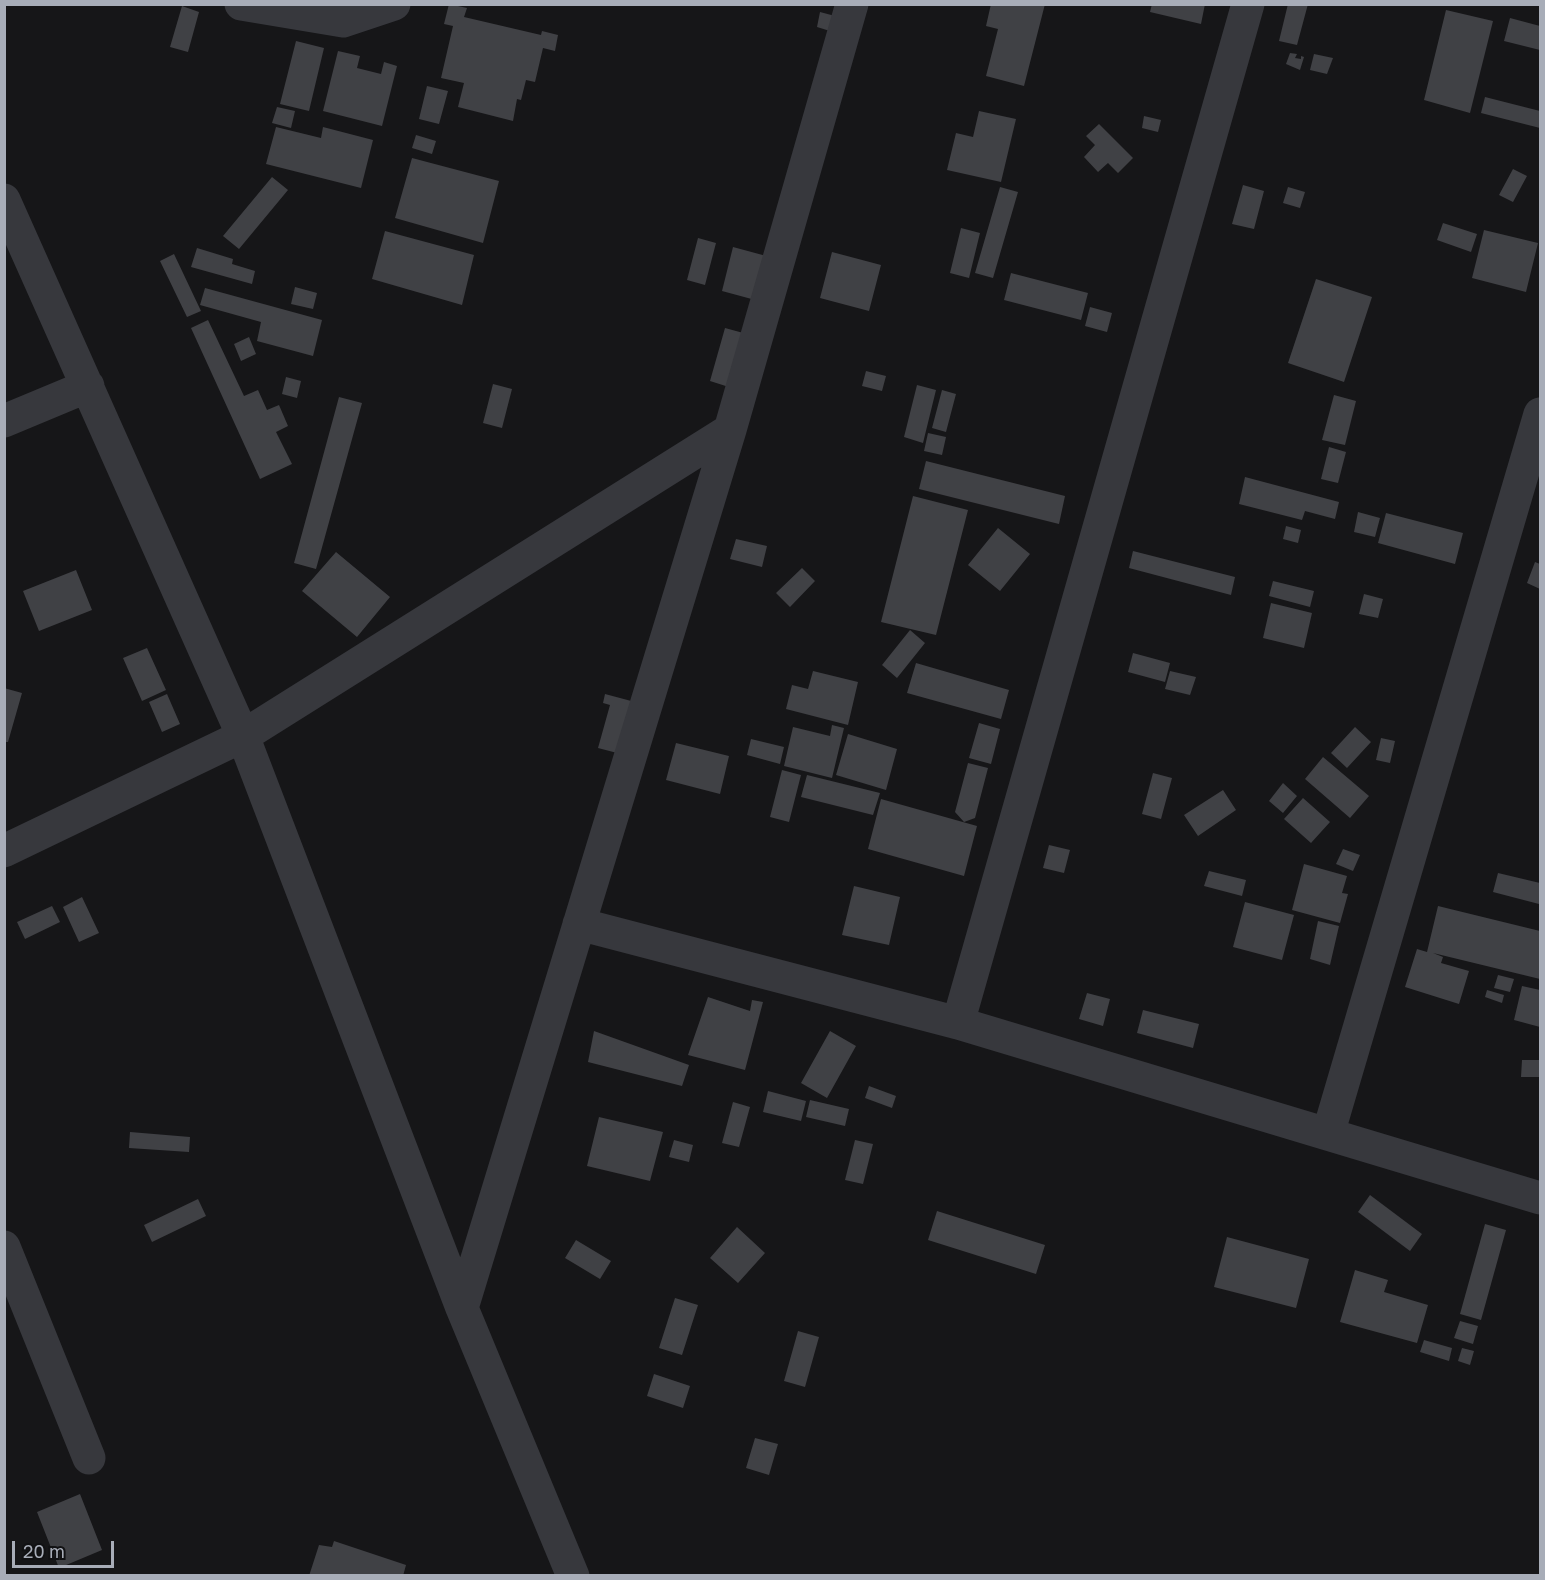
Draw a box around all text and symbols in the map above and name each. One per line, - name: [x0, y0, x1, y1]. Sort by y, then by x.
- scale bar: [15, 1529, 117, 1567]
- text: 20 m: [23, 1540, 65, 1562]

